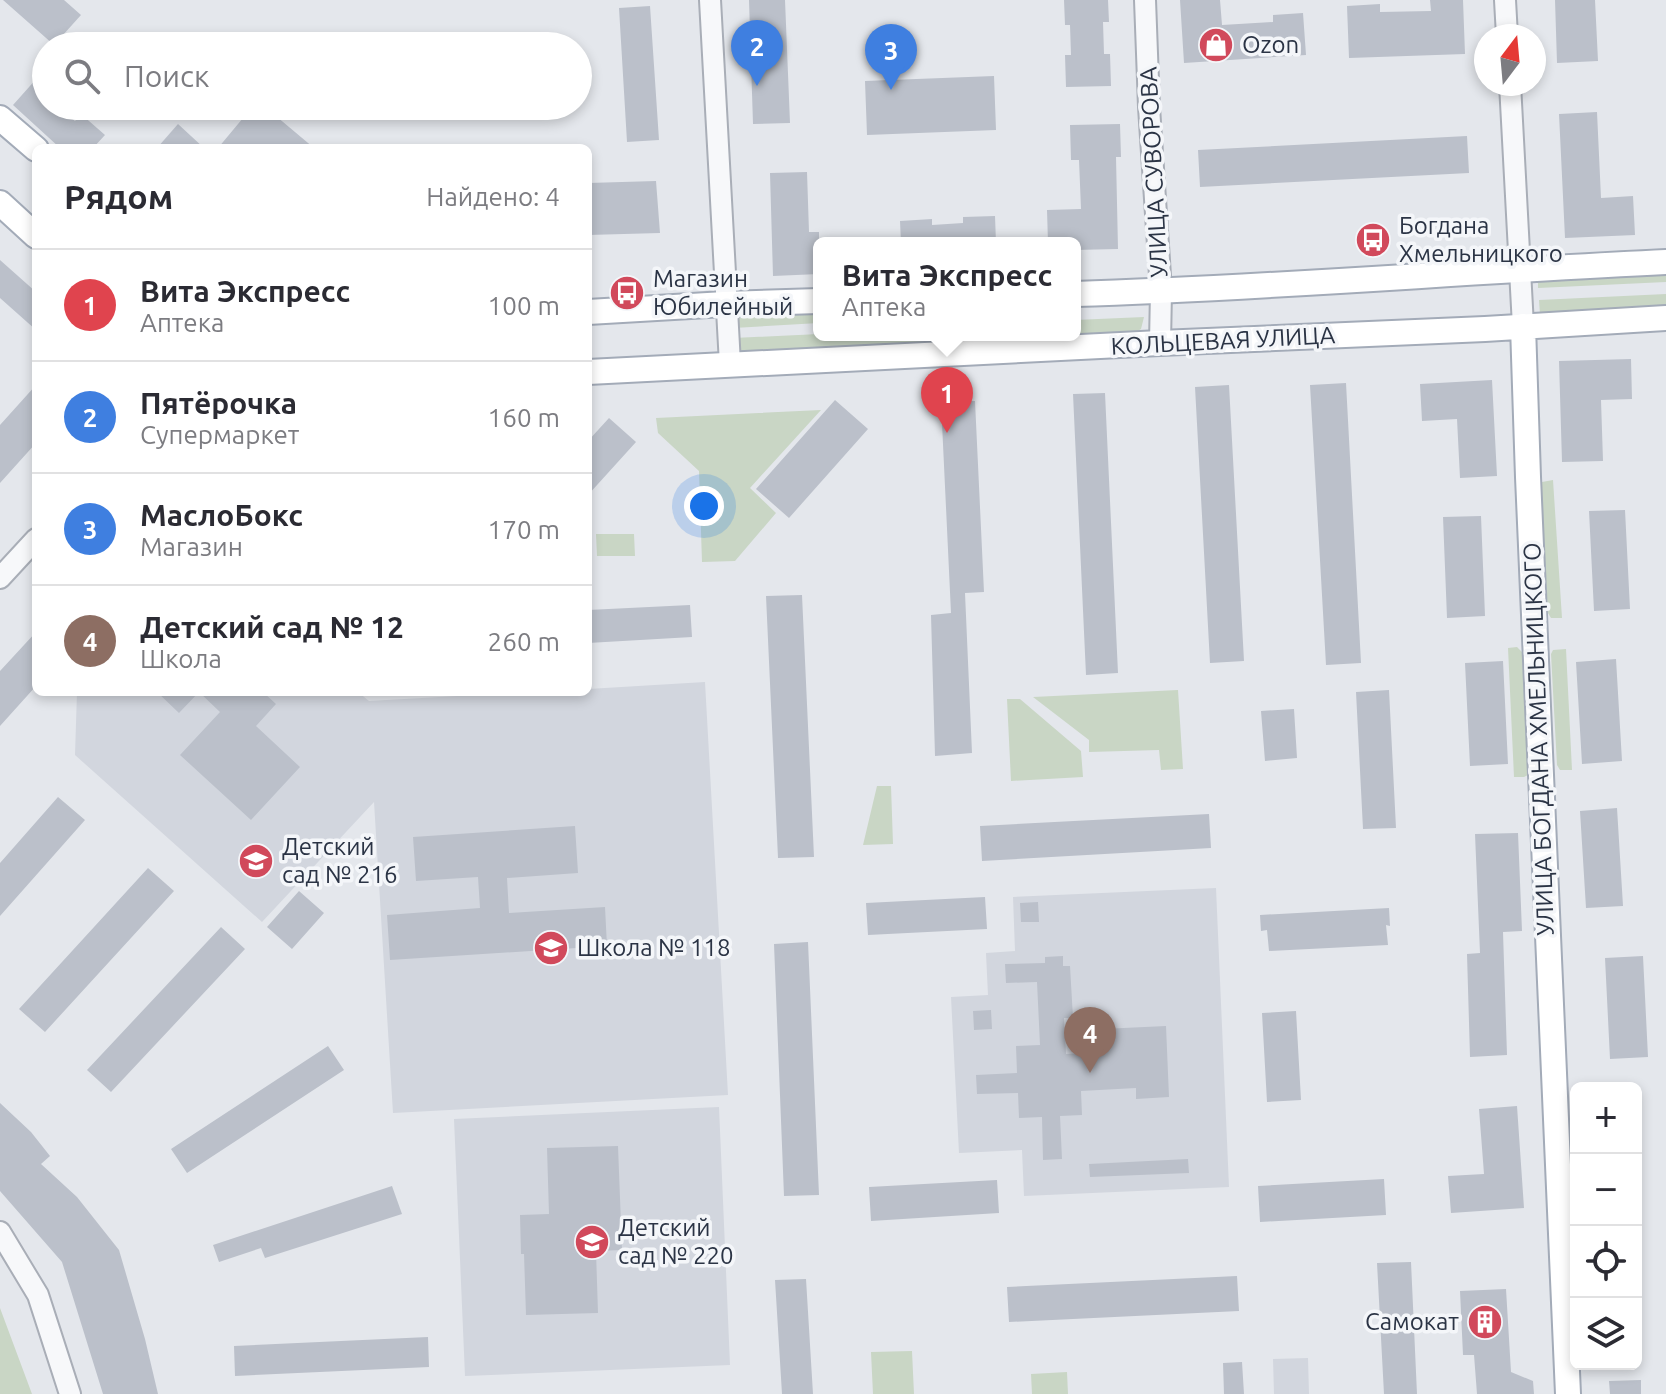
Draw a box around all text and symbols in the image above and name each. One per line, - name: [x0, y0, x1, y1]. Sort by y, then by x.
- pin: 2: [731, 20, 783, 86]
- pin: 3: [865, 24, 917, 90]
- north arrow: [1474, 24, 1546, 96]
- shop icon: Ozon: [1197, 26, 1235, 64]
- place label: Ozon: [1242, 31, 1299, 58]
- search box: [32, 32, 592, 120]
- icon: search: [60, 54, 104, 98]
- text: Поиск: [124, 59, 209, 93]
- street label: УЛИЦА СУВОРОВА: [1134, 66, 1173, 278]
- text: Рядом: [64, 177, 173, 215]
- text: Найдено: 4: [426, 182, 560, 211]
- place label: Богдана Хмельницкого: [1399, 212, 1563, 267]
- bus stop icon: Богдана Хмельницкого: [1354, 221, 1392, 259]
- popup: [813, 237, 1081, 341]
- text: Вита Экспресс: [842, 258, 1052, 292]
- place label: Магазин Юбилейный: [653, 265, 793, 320]
- text: Вита Экспресс: [140, 274, 350, 308]
- bus stop icon: Магазин Юбилейный: [608, 274, 646, 312]
- text: 1: [83, 291, 97, 320]
- text: 100 m: [488, 291, 560, 320]
- text: Аптека: [842, 292, 926, 321]
- text: Аптека: [140, 308, 224, 337]
- street label: КОЛЬЦЕВАЯ УЛИЦА: [1110, 321, 1336, 360]
- pin: 1: [921, 367, 973, 433]
- text: Пятёрочка: [140, 386, 297, 420]
- text: 2: [83, 403, 97, 432]
- text: 160 m: [488, 403, 560, 432]
- text: Супермаркет: [140, 420, 299, 449]
- your location: [684, 486, 724, 526]
- text: МаслоБокс: [140, 498, 303, 532]
- text: 3: [83, 515, 97, 544]
- text: 170 m: [488, 515, 560, 544]
- text: Магазин: [140, 532, 243, 561]
- street label: УЛИЦА БОГДАНА ХМЕЛЬНИЦКОГО: [1518, 542, 1559, 936]
- text: Детский сад № 12: [140, 610, 404, 644]
- text: 4: [83, 627, 97, 656]
- text: 260 m: [488, 627, 560, 656]
- text: Школа: [140, 644, 222, 673]
- place label: Детский сад № 216: [282, 833, 398, 888]
- school or university icon: Детский сад № 216: [237, 842, 275, 880]
- school or university icon: Школа № 118: [532, 929, 570, 967]
- place label: Школа № 118: [577, 934, 731, 961]
- pin: 4: [1064, 1007, 1116, 1073]
- map controls: [1570, 1082, 1642, 1370]
- button: +: [1570, 1082, 1642, 1154]
- button: −: [1570, 1154, 1642, 1226]
- place label: Детский сад № 220: [618, 1214, 734, 1269]
- school or university icon: Детский сад № 220: [573, 1223, 611, 1261]
- button: locate: [1570, 1226, 1642, 1298]
- button: layers: [1570, 1298, 1642, 1370]
- building icon: Самокат: [1466, 1303, 1504, 1341]
- place label: Самокат: [1365, 1308, 1459, 1335]

